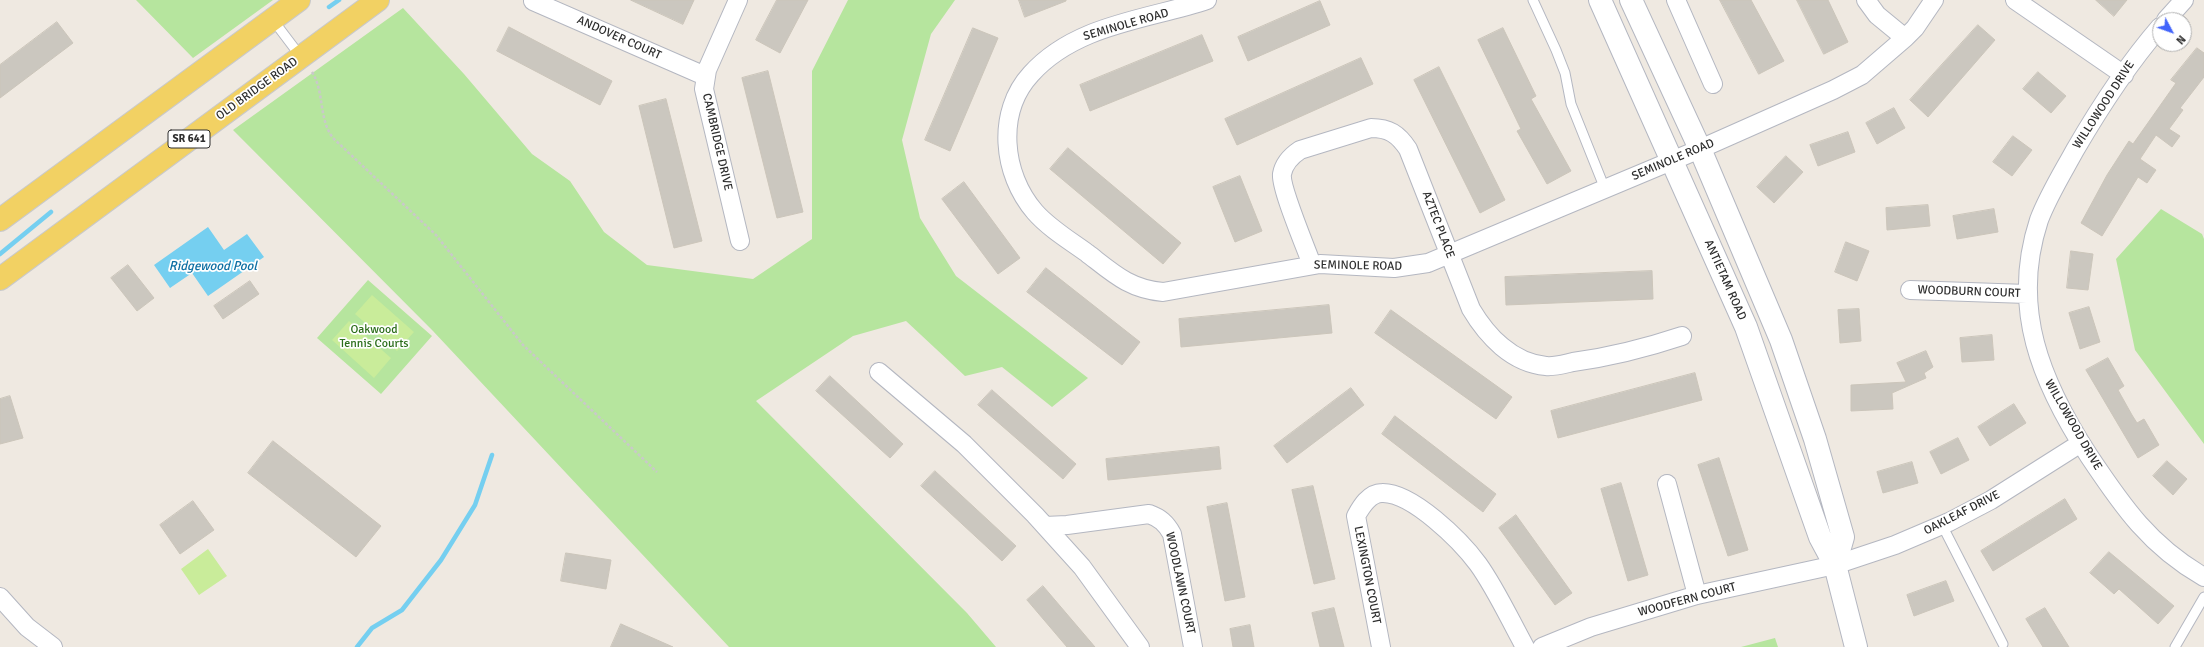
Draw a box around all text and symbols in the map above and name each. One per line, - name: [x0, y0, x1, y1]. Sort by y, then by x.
- street label: SEMINOLE ROAD: [1082, 6, 1170, 44]
- north arrow: [2152, 12, 2192, 52]
- street label: ANDOVER COURT: [575, 13, 663, 63]
- text: N: [2173, 32, 2188, 47]
- street label: OLD BRIDGE ROAD: [213, 55, 301, 123]
- street label: WILLOWOOD DRIVE: [2070, 58, 2138, 152]
- street label: CAMBRIDGE DRIVE: [699, 92, 735, 192]
- road number: SR 641: [168, 130, 210, 148]
- street label: SEMINOLE ROAD: [1630, 136, 1716, 184]
- street label: AZTEC PLACE: [1419, 189, 1457, 261]
- street label: ANTIETAM ROAD: [1701, 238, 1749, 322]
- street label: SEMINOLE ROAD: [1314, 258, 1402, 274]
- water label: Ridgewood Pool: [169, 259, 257, 275]
- street label: WOODBURN COURT: [1917, 283, 2021, 301]
- park label: Oakwood Tennis Courts: [339, 323, 409, 351]
- street label: WILLOWOOD DRIVE: [2041, 377, 2105, 473]
- street label: OAKLEAF DRIVE: [1921, 488, 2003, 538]
- street label: LEXINGTON COURT: [1350, 525, 1384, 625]
- street label: WOODLAWN COURT: [1162, 531, 1198, 635]
- street label: WOODFERN COURT: [1636, 580, 1738, 620]

